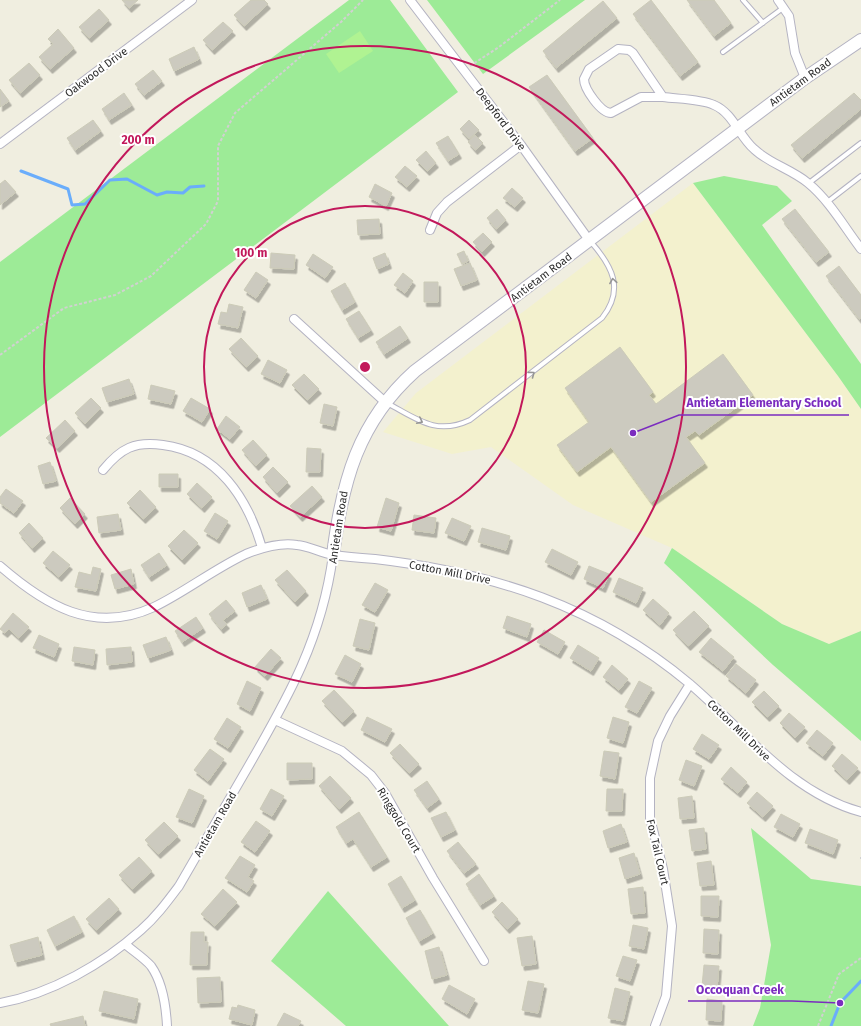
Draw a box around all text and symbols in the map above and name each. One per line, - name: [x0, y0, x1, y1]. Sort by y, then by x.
- street label: Oakwood Drive: [62, 45, 130, 100]
- street label: Antietam Road: [767, 56, 834, 109]
- street label: Deepford Drive: [473, 86, 528, 153]
- text: 200 m: [121, 133, 155, 147]
- text: 100 m: [235, 246, 267, 260]
- street label: Antietam Road: [508, 250, 575, 305]
- one-way arrow: [610, 278, 618, 285]
- centre of rings: [358, 360, 372, 374]
- one-way arrow: [527, 371, 534, 378]
- callout: Antietam Elementary School: [679, 391, 849, 415]
- text: Antietam Elementary School: [686, 396, 842, 410]
- one-way arrow: [415, 416, 423, 423]
- street label: Antietam Road: [326, 490, 351, 564]
- street label: Cotton Mill Drive: [408, 558, 492, 587]
- street label: Cotton Mill Drive: [704, 697, 773, 764]
- street label: Ringgold Court: [374, 785, 423, 855]
- street label: Antietam Road: [191, 789, 239, 859]
- street label: Fox Tail Court: [644, 818, 671, 886]
- callout: Occoquan Creek: [688, 977, 792, 1001]
- text: Occoquan Creek: [696, 983, 784, 997]

